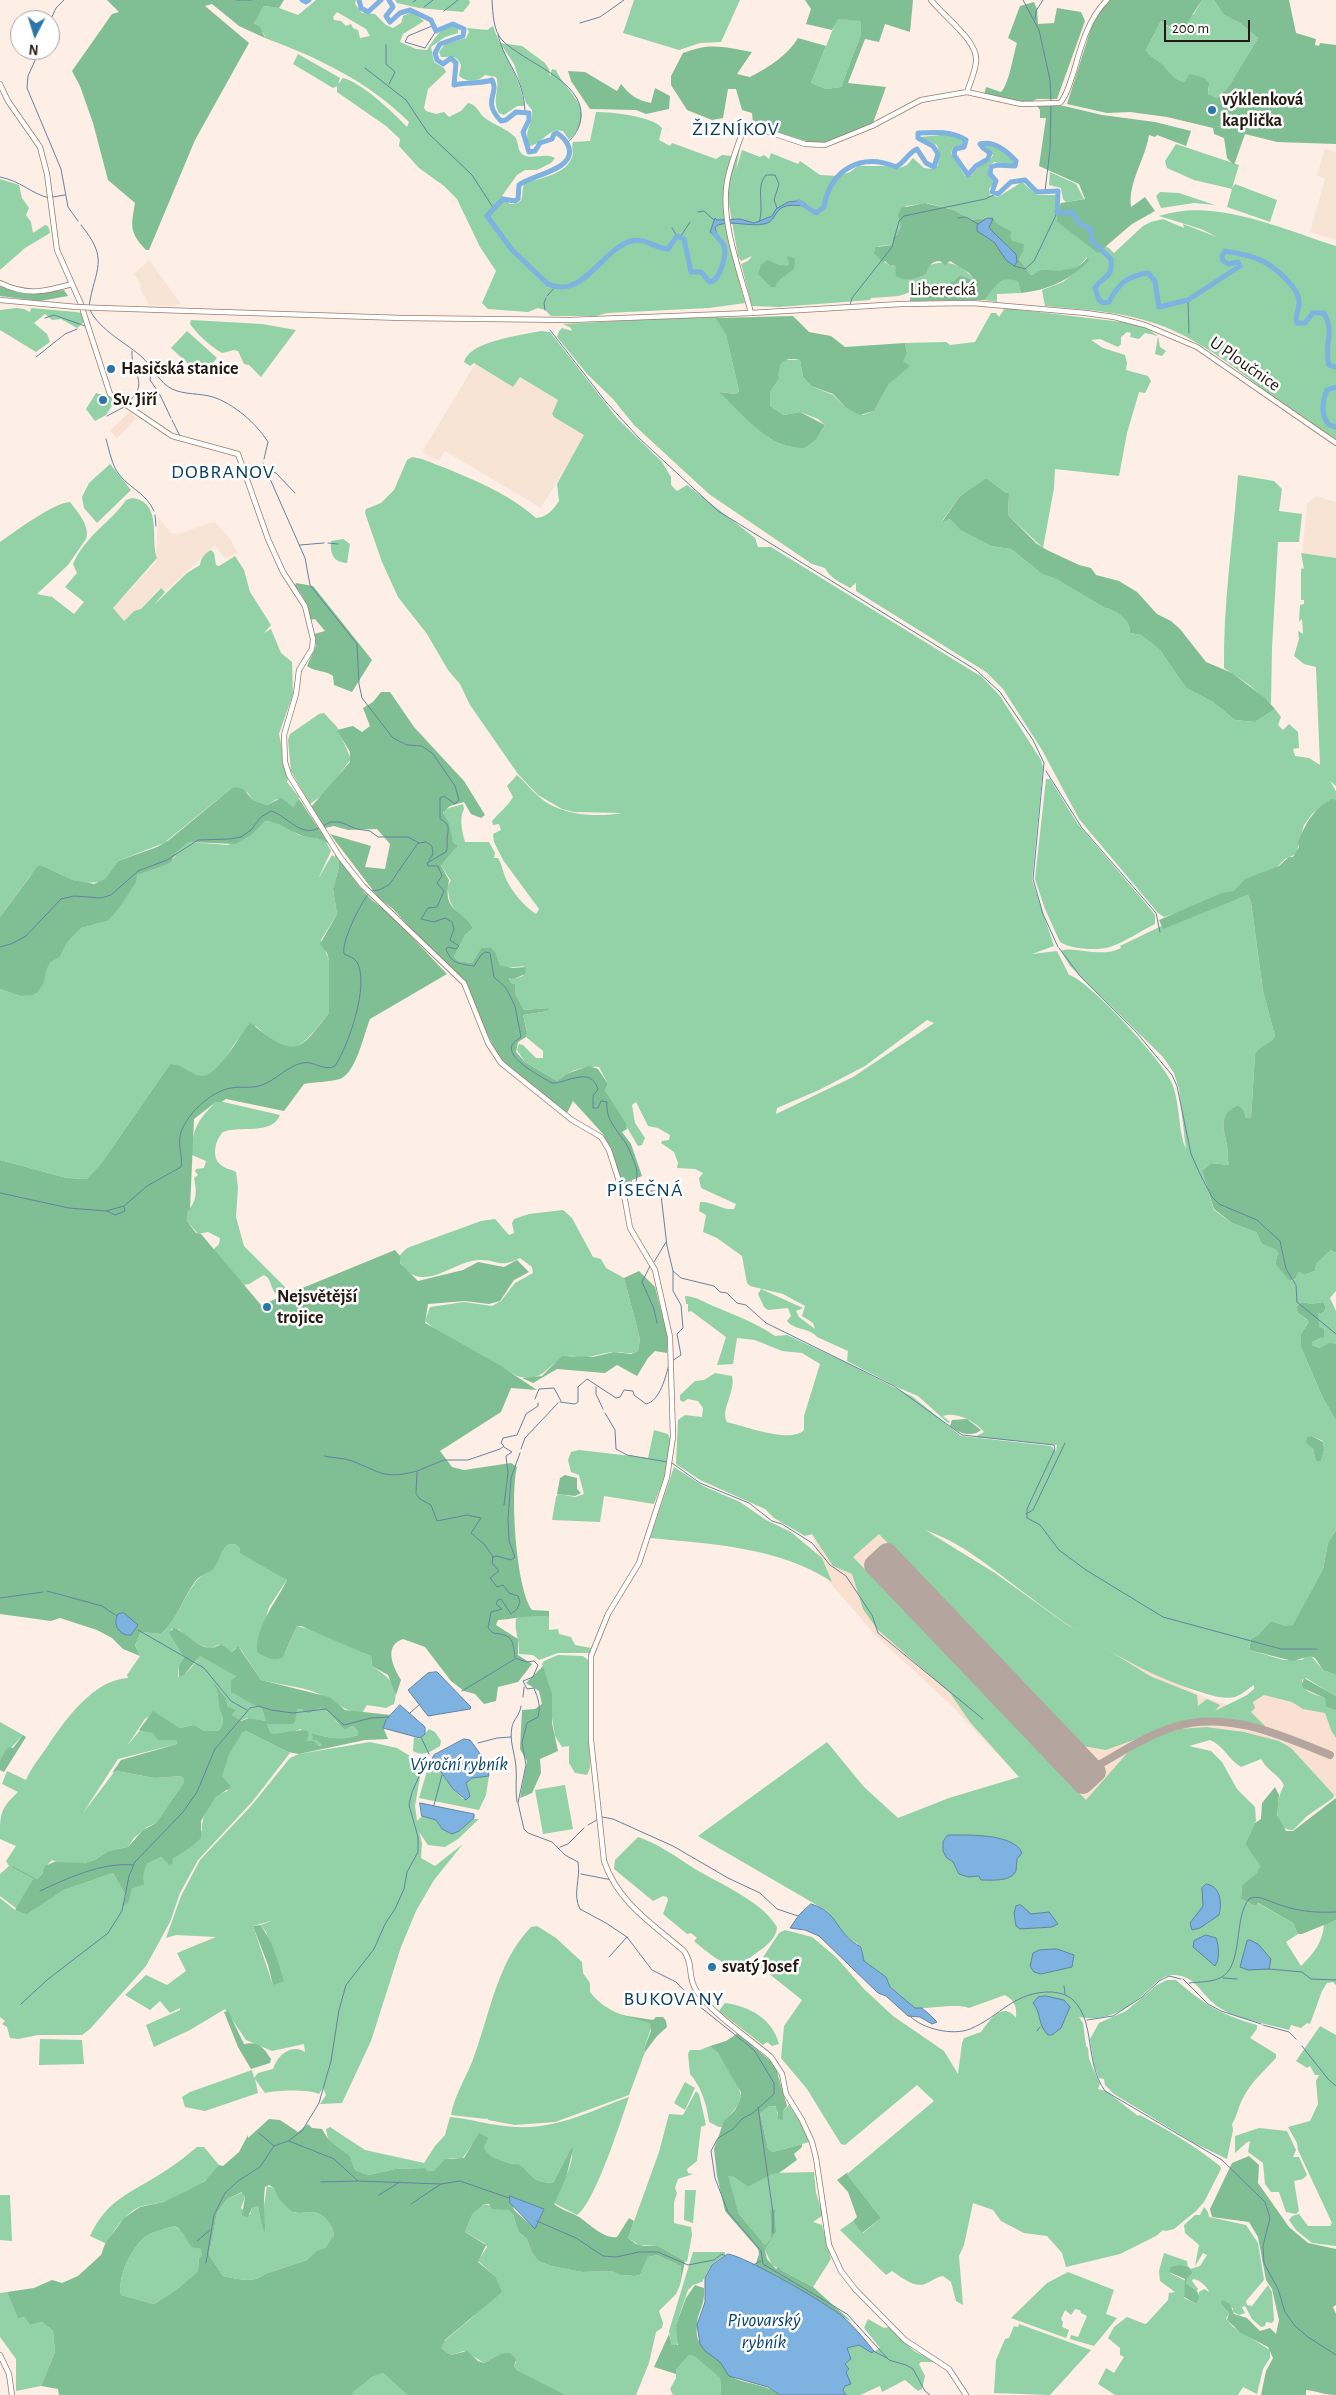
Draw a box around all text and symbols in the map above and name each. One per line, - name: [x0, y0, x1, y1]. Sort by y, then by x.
- north arrow: [10, 10, 60, 60]
- scale bar: [1166, 10, 1252, 42]
- text: 200 m: [1172, 21, 1209, 36]
- text: N: [28, 42, 39, 56]
- place label: výklenková kaplička: [1222, 89, 1303, 132]
- marker: výklenková kaplička: [1206, 104, 1218, 116]
- district label: ŽIZNÍKOV: [691, 117, 781, 141]
- street label: Liberecká: [910, 279, 976, 301]
- street label: U Ploučnice: [1205, 332, 1285, 396]
- place label: Hasičská stanice: [121, 358, 239, 380]
- marker: Hasičská stanice: [105, 363, 117, 375]
- place label: Sv. Jiří: [113, 389, 157, 411]
- marker: Sv. Jiří: [97, 394, 109, 406]
- district label: DOBRANOV: [170, 460, 276, 484]
- district label: PÍSEČNÁ: [606, 1178, 684, 1202]
- place label: Nejsvětější trojice: [277, 1286, 357, 1328]
- marker: Nejsvětější trojice: [261, 1301, 273, 1313]
- water label: Výroční rybník: [410, 1753, 508, 1775]
- place label: svatý Josef: [722, 1956, 798, 1978]
- marker: svatý Josef: [706, 1961, 718, 1973]
- district label: BUKOVANY: [623, 1987, 725, 2011]
- water label: Pivovarský rybník: [727, 2309, 801, 2353]

